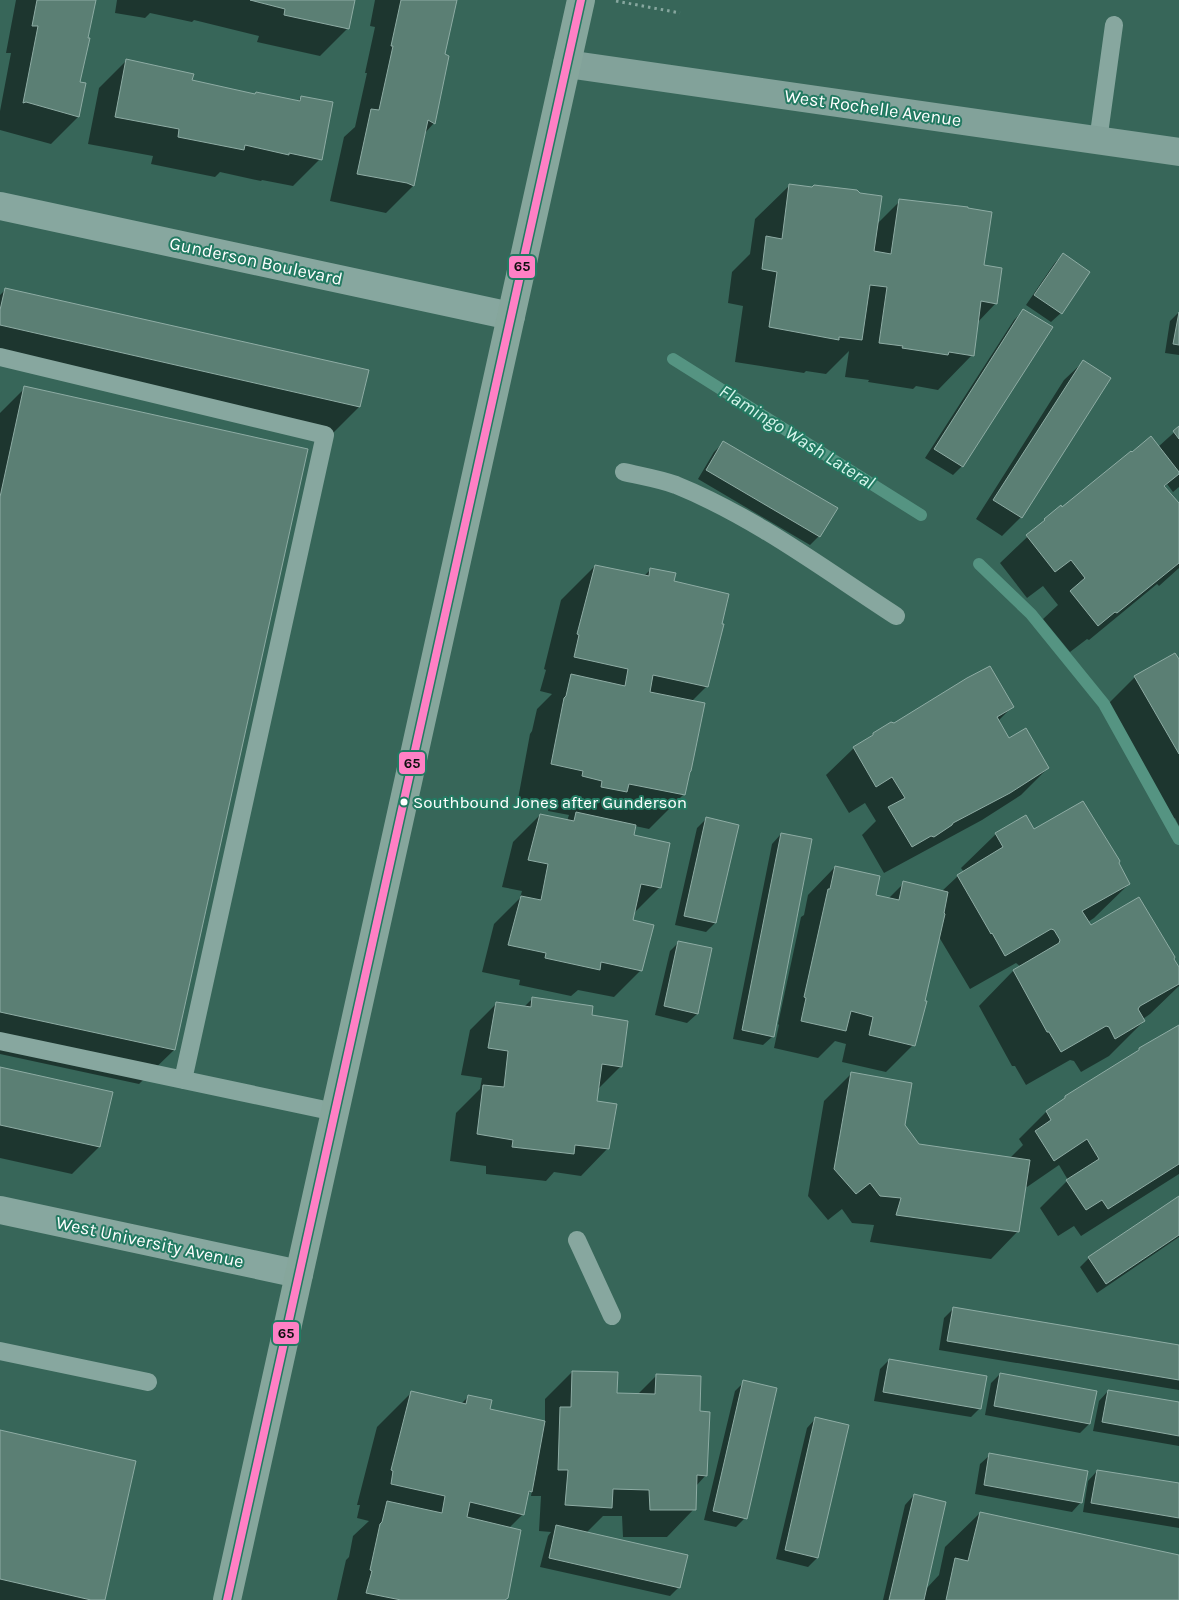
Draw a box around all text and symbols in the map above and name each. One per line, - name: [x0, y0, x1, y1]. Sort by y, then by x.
- street label: West Rochelle Avenue: [783, 85, 963, 131]
- street label: Gunderson Boulevard: [167, 232, 345, 290]
- line badge: 65: [508, 255, 536, 279]
- text: 65: [514, 258, 530, 275]
- water label: Flamingo Wash Lateral: [715, 380, 879, 494]
- line badge: 65: [398, 751, 426, 775]
- text: 65: [404, 755, 420, 772]
- place label: Southbound Jones after Gunderson: [413, 792, 687, 812]
- marker: Southbound Jones after Gunderson: [399, 797, 409, 807]
- street label: West University Avenue: [54, 1211, 246, 1273]
- line badge: 65: [272, 1321, 300, 1345]
- text: 65: [278, 1325, 294, 1342]

